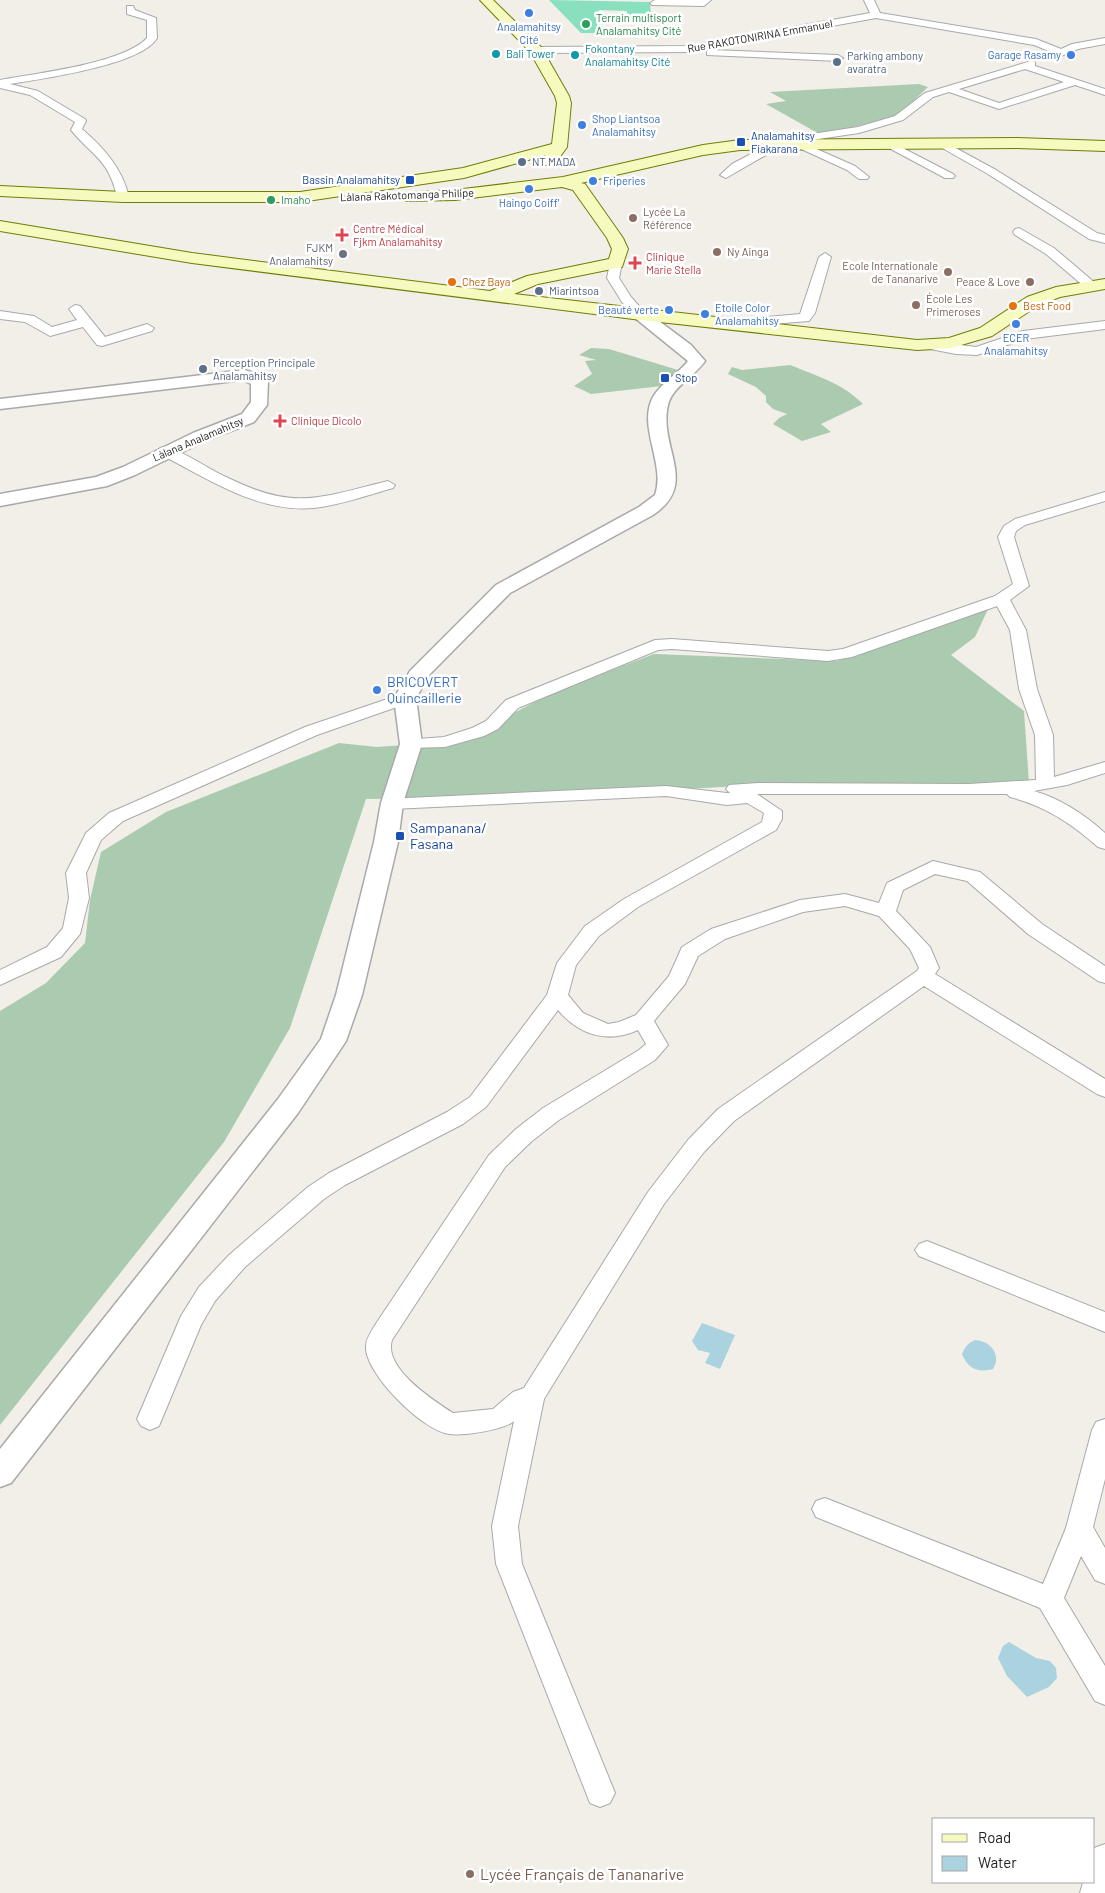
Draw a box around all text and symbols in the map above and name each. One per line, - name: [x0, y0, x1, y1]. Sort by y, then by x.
- marker: Analamahitsy Cité: [523, 7, 535, 19]
- place label: Terrain multisport Analamahitsy Cité: [596, 11, 682, 37]
- street label: Rue RAKOTONIRINA Emmanuel: [686, 16, 834, 55]
- marker: Terrain multisport Analamahitsy Cité: [580, 18, 592, 30]
- place label: Analamahitsy Cité: [497, 20, 561, 46]
- place label: Fokontany Analamahitsy Cité: [585, 42, 670, 68]
- place label: Bali Tower: [506, 47, 555, 60]
- marker: Bali Tower: [490, 48, 502, 60]
- place label: Garage Rasamy: [988, 48, 1061, 61]
- marker: Fokontany Analamahitsy Cité: [569, 49, 581, 61]
- place label: Parking ambony avaratra: [847, 49, 923, 75]
- marker: Garage Rasamy: [1065, 49, 1077, 61]
- marker: Parking ambony avaratra: [831, 56, 843, 68]
- place label: Shop Liantsoa Analamahitsy: [592, 112, 660, 138]
- marker: Shop Liantsoa Analamahitsy: [576, 119, 588, 131]
- place label: Analamahitsy Fiakarana: [751, 129, 815, 155]
- marker: Analamahitsy Fiakarana: [735, 136, 747, 148]
- place label: NT MADA: [532, 155, 576, 168]
- marker: NT MADA: [516, 156, 528, 168]
- place label: Bassin Analamahitsy: [302, 173, 400, 186]
- marker: Bassin Analamahitsy: [404, 174, 416, 186]
- place label: Friperies: [603, 174, 646, 187]
- marker: Friperies: [587, 175, 599, 187]
- marker: Haingo Coiff': [523, 183, 535, 195]
- street label: Làlana Rakotomanga Philipe: [340, 186, 474, 203]
- place label: Imaho: [281, 193, 310, 206]
- marker: Imaho: [265, 194, 277, 206]
- place label: Haingo Coiff': [499, 196, 560, 209]
- place label: Lycée La Référence: [643, 205, 692, 231]
- marker: Lycée La Référence: [627, 212, 639, 224]
- place label: Centre Médical Fjkm Analamahitsy: [353, 222, 443, 248]
- marker: Centre Médical Fjkm Analamahitsy: [335, 228, 349, 242]
- place label: FJKM Analamahitsy: [269, 241, 333, 267]
- place label: Ny Ainga: [727, 245, 769, 258]
- marker: Ny Ainga: [711, 246, 723, 258]
- marker: FJKM Analamahitsy: [337, 248, 349, 260]
- place label: Clinique Marie Stella: [646, 250, 701, 276]
- marker: Clinique Marie Stella: [628, 256, 642, 270]
- place label: Ecole Internationale de Tananarive: [842, 259, 938, 285]
- marker: Ecole Internationale de Tananarive: [942, 266, 954, 278]
- place label: Chez Baya: [462, 275, 510, 288]
- place label: Peace & Love: [956, 275, 1020, 288]
- marker: Chez Baya: [446, 276, 458, 288]
- marker: Peace & Love: [1024, 276, 1036, 288]
- place label: Miarintsoa: [549, 284, 599, 297]
- marker: Miarintsoa: [533, 285, 545, 297]
- place label: École Les Primeroses: [926, 292, 981, 318]
- marker: École Les Primeroses: [910, 299, 922, 311]
- place label: Best Food: [1023, 299, 1071, 312]
- marker: Best Food: [1007, 300, 1019, 312]
- place label: Etoile Color Analamahitsy: [715, 301, 779, 327]
- place label: Beauté verte: [598, 303, 659, 316]
- marker: Beauté verte: [663, 304, 675, 316]
- marker: Etoile Color Analamahitsy: [699, 308, 711, 320]
- marker: ECER Analamahitsy: [1010, 318, 1022, 330]
- place label: ECER Analamahitsy: [984, 331, 1048, 357]
- place label: Perception Principale Analamahitsy: [213, 356, 316, 382]
- marker: Perception Principale Analamahitsy: [197, 363, 209, 375]
- place label: Stop: [675, 371, 697, 384]
- marker: Stop: [659, 372, 671, 384]
- street label: Làlana Analamahitsy: [150, 413, 245, 464]
- marker: Clinique Dicolo: [273, 414, 287, 428]
- place label: Clinique Dicolo: [291, 414, 362, 427]
- place label: BRICOVERT Quincaillerie: [387, 673, 462, 706]
- marker: BRICOVERT Quincaillerie: [371, 684, 383, 696]
- place label: Sampanana/ Fasana: [410, 819, 487, 852]
- marker: Sampanana/ Fasana: [394, 830, 406, 842]
- legend: [932, 1818, 1095, 1883]
- text: Road: [978, 1828, 1011, 1846]
- text: Water: [978, 1853, 1017, 1871]
- place label: Lycée Français de Tananarive: [480, 1864, 684, 1883]
- marker: Lycée Français de Tananarive: [464, 1868, 476, 1880]

